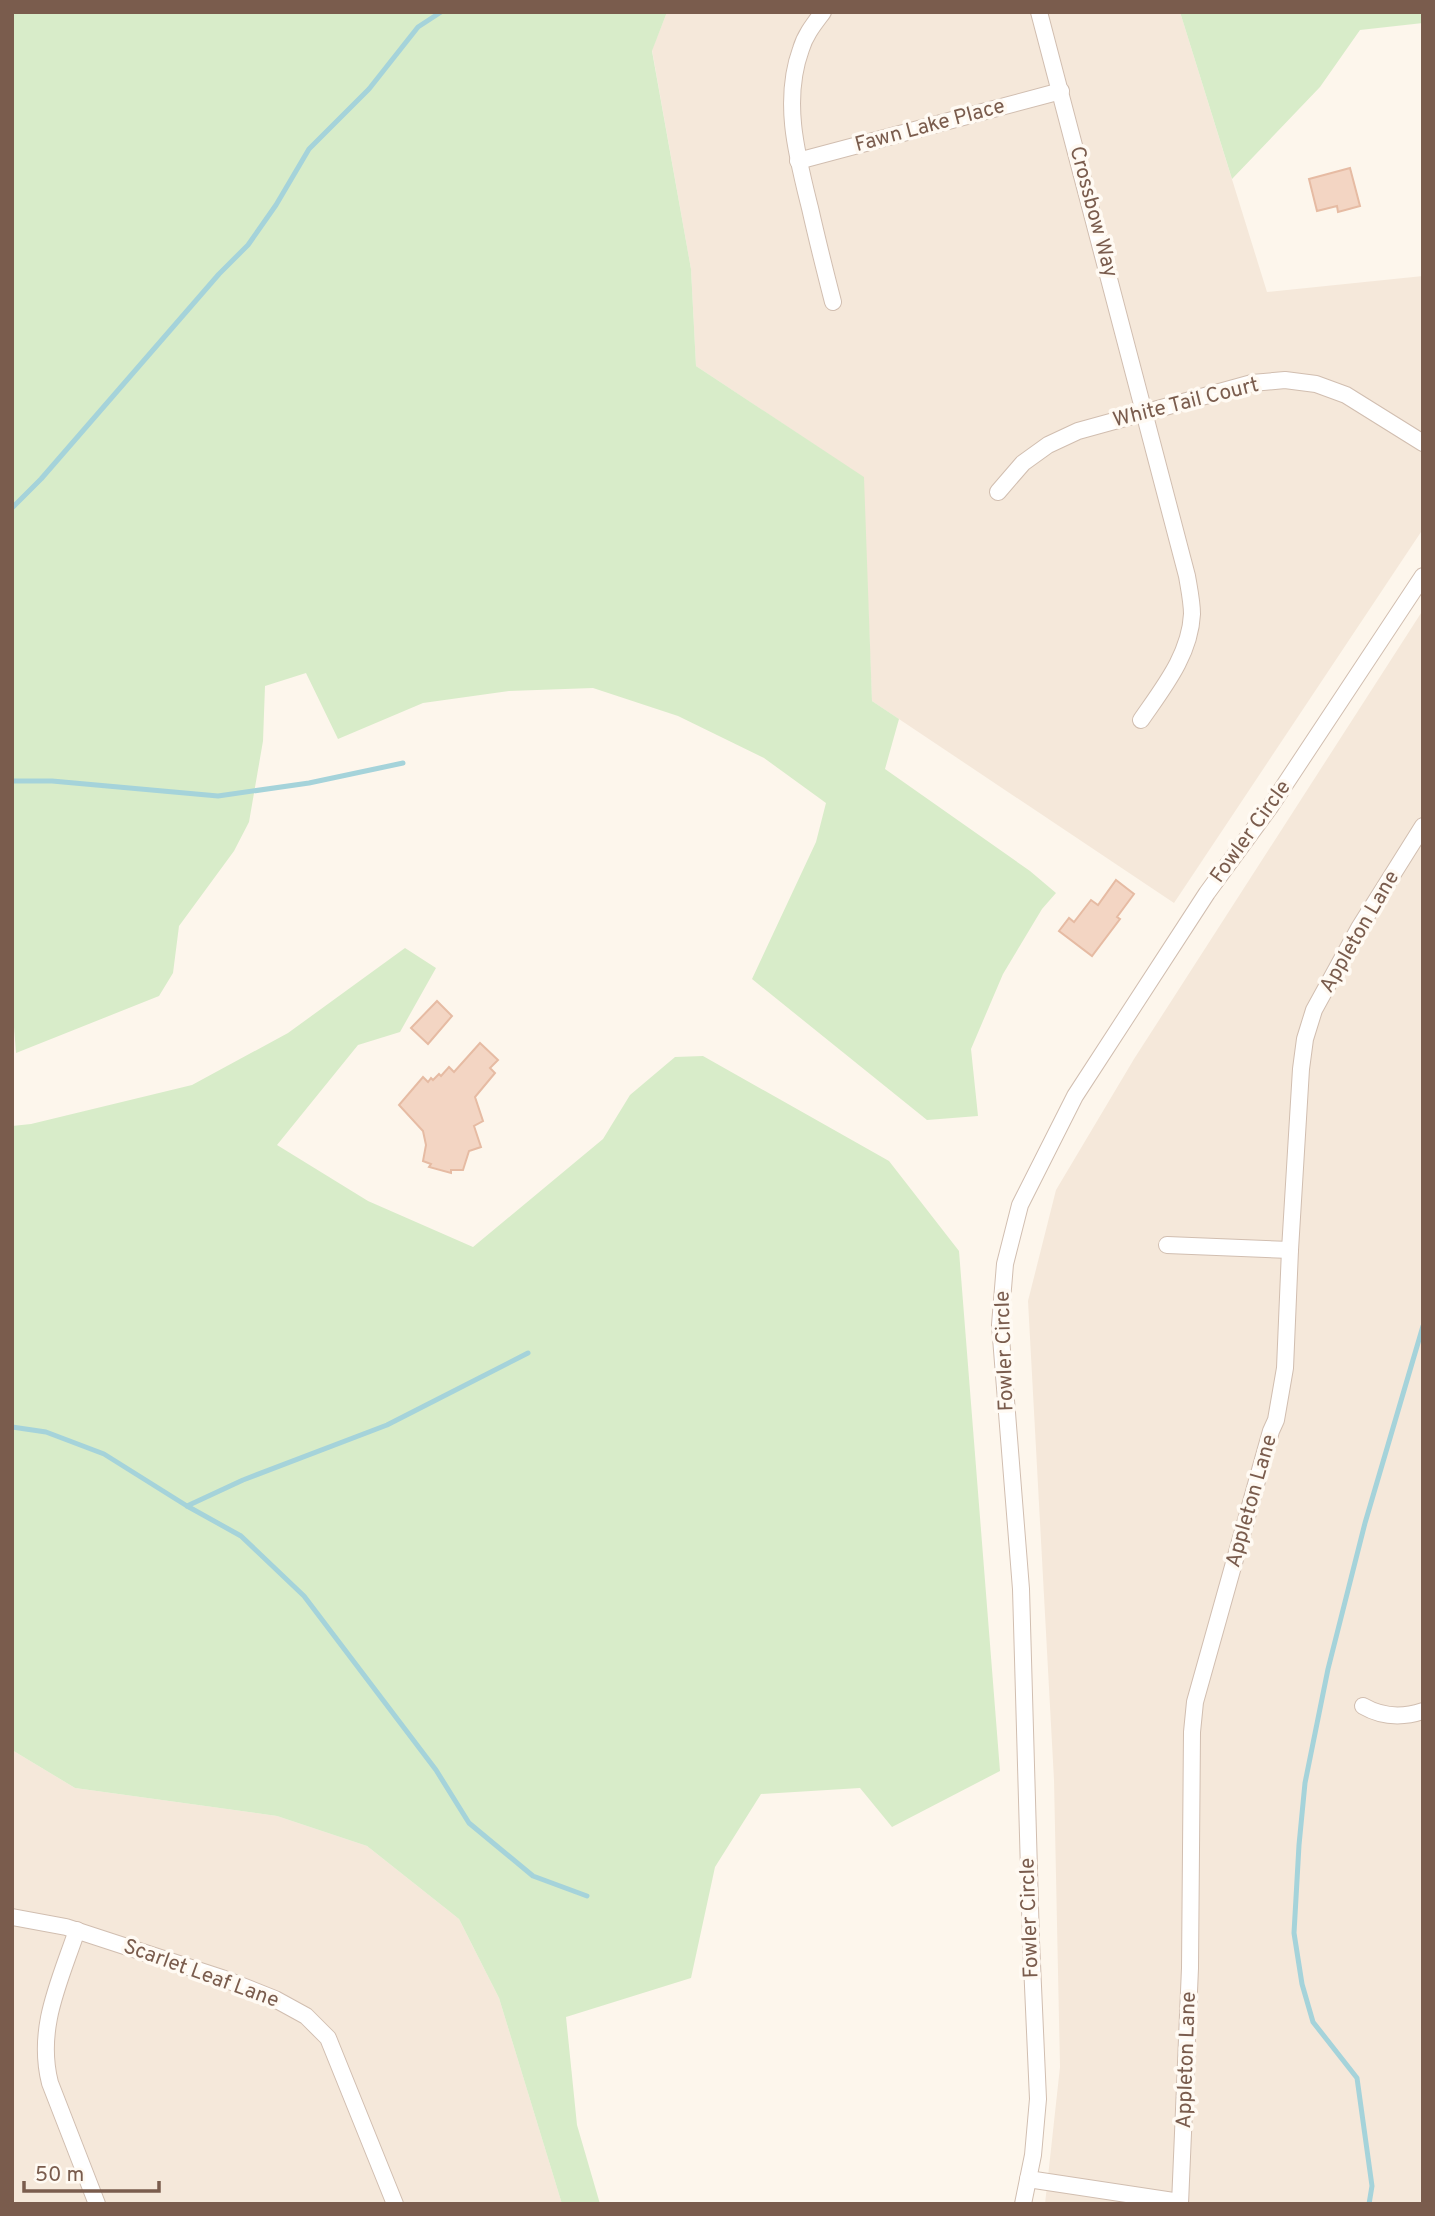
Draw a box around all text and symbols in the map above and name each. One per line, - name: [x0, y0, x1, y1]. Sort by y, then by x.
- street label: Fawn Lake Place: [852, 93, 1008, 159]
- street label: Crossbow Way: [1063, 143, 1123, 281]
- street label: White Tail Court: [1110, 372, 1262, 434]
- street label: Fowler Circle: [1205, 775, 1297, 889]
- street label: Appleton Lane: [1314, 866, 1406, 998]
- street label: Fowler Circle: [989, 1290, 1021, 1412]
- street label: Appleton Lane: [1220, 1431, 1284, 1571]
- street label: Fowler Circle: [1014, 1857, 1046, 1979]
- street label: Scarlet Leaf Lane: [119, 1933, 283, 2015]
- street label: Appleton Lane: [1171, 1991, 1203, 2129]
- scale bar: [24, 2150, 159, 2194]
- text: 50 m: [35, 2162, 84, 2189]

